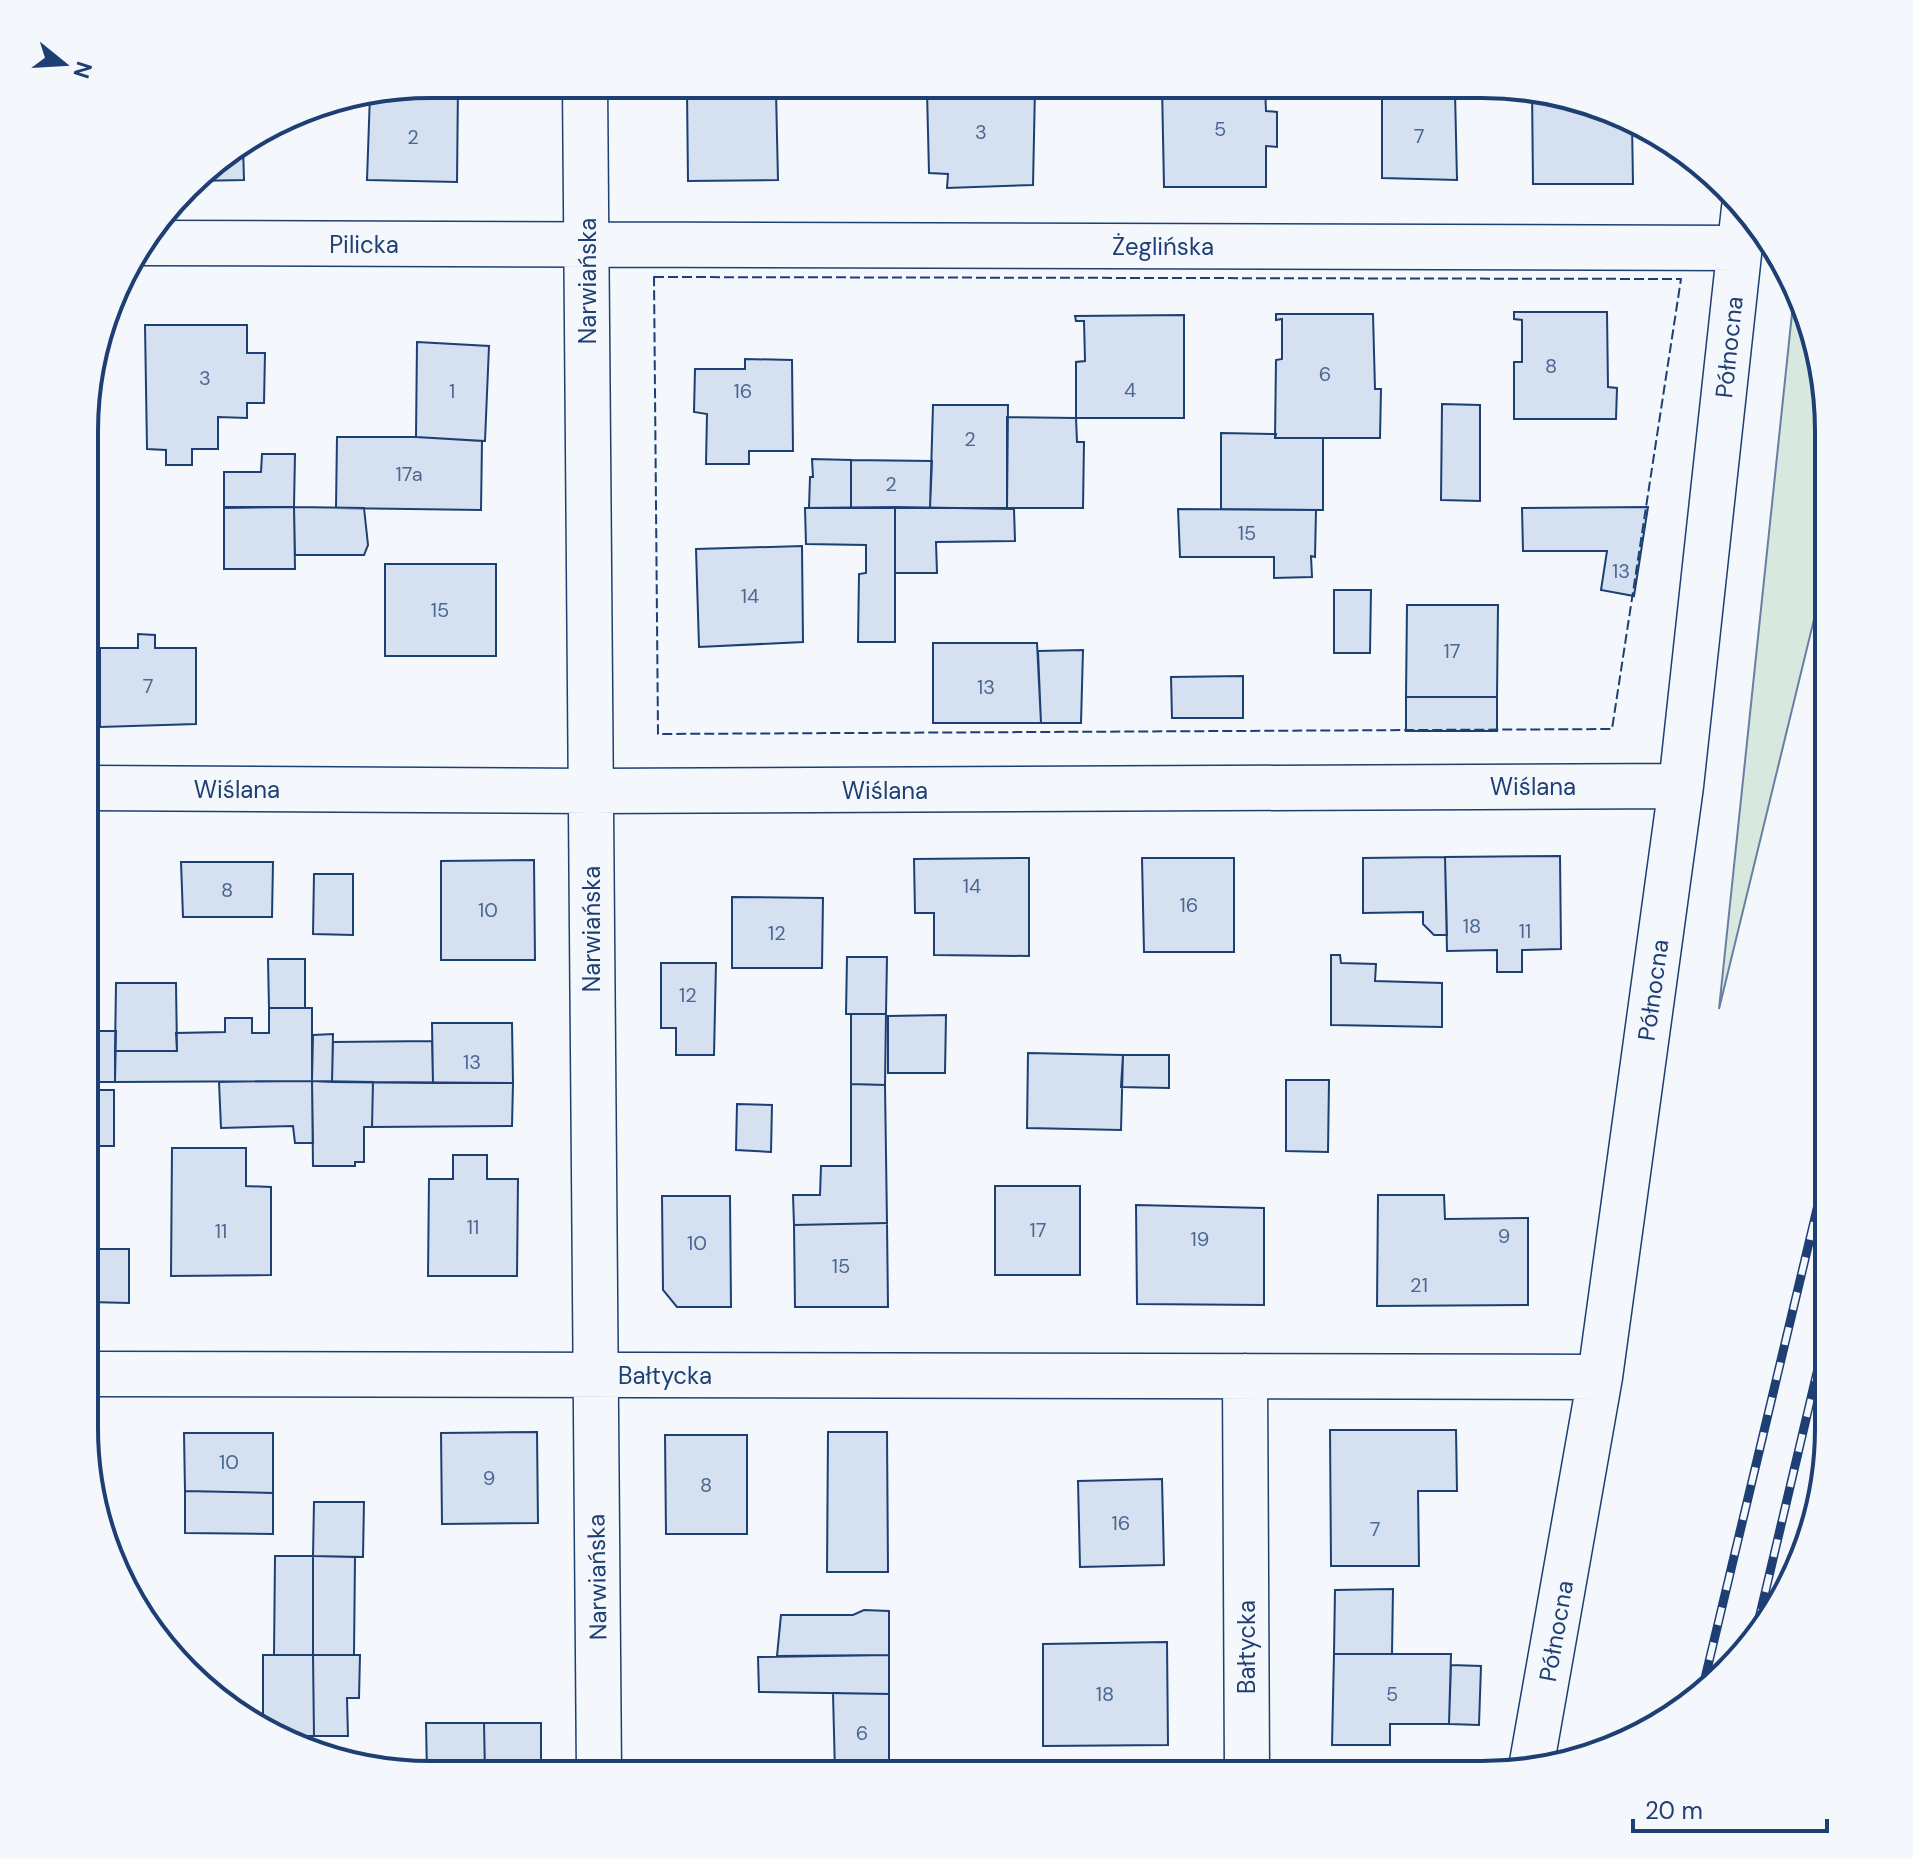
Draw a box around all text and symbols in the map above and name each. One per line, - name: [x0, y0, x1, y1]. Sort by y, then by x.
- north arrow: [24, 24, 104, 104]
- text: N: [66, 58, 99, 82]
- house number: 5: [1214, 116, 1226, 142]
- house number: 3: [975, 119, 987, 145]
- house number: 7: [1414, 123, 1424, 149]
- house number: 2: [407, 124, 419, 150]
- street label: Narwiańska: [572, 218, 603, 344]
- street label: Pilicka: [329, 229, 399, 260]
- street label: Żeglińska: [1112, 231, 1214, 262]
- street label: Północna: [1708, 295, 1750, 399]
- house number: 8: [1545, 353, 1557, 379]
- house number: 6: [1319, 361, 1331, 387]
- house number: 3: [199, 365, 211, 391]
- house number: 4: [1124, 377, 1136, 403]
- house number: 1: [449, 378, 455, 404]
- house number: 16: [734, 378, 752, 404]
- house number: 2: [964, 426, 976, 452]
- house number: 17a: [395, 461, 423, 487]
- house number: 2: [885, 471, 897, 497]
- house number: 15: [1238, 520, 1256, 546]
- house number: 13: [1612, 558, 1630, 584]
- house number: 14: [741, 583, 759, 609]
- house number: 15: [431, 597, 449, 623]
- house number: 17: [1444, 638, 1460, 664]
- house number: 7: [143, 673, 153, 699]
- house number: 13: [977, 674, 995, 700]
- street label: Wiślana: [1490, 771, 1576, 802]
- street label: Wiślana: [194, 774, 280, 805]
- street label: Wiślana: [842, 775, 928, 806]
- street label: Narwiańska: [576, 866, 607, 992]
- house number: 14: [963, 873, 981, 899]
- house number: 8: [221, 877, 233, 903]
- house number: 16: [1180, 892, 1198, 918]
- house number: 10: [478, 897, 498, 923]
- house number: 18: [1463, 913, 1481, 939]
- house number: 11: [1519, 918, 1531, 944]
- house number: 12: [768, 920, 786, 946]
- street label: Północna: [1631, 937, 1675, 1043]
- house number: 12: [679, 982, 697, 1008]
- house number: 13: [463, 1049, 481, 1075]
- house number: 11: [467, 1214, 479, 1240]
- house number: 17: [1030, 1217, 1046, 1243]
- house number: 11: [215, 1218, 227, 1244]
- house number: 9: [1498, 1223, 1510, 1249]
- house number: 19: [1191, 1226, 1209, 1252]
- house number: 10: [687, 1230, 707, 1256]
- house number: 15: [832, 1253, 850, 1279]
- house number: 21: [1410, 1272, 1428, 1298]
- street label: Bałtycka: [618, 1360, 712, 1391]
- house number: 10: [219, 1449, 239, 1475]
- house number: 9: [483, 1465, 495, 1491]
- house number: 8: [700, 1472, 712, 1498]
- house number: 16: [1112, 1510, 1130, 1536]
- street label: Narwiańska: [580, 1513, 614, 1641]
- house number: 7: [1370, 1516, 1380, 1542]
- street label: Północna: [1532, 1578, 1580, 1684]
- street label: Bałtycka: [1231, 1600, 1262, 1694]
- house number: 18: [1096, 1681, 1114, 1707]
- house number: 5: [1386, 1681, 1398, 1707]
- house number: 6: [856, 1720, 868, 1746]
- scale bar: [1633, 1783, 1827, 1833]
- text: 20 m: [1645, 1795, 1703, 1826]

